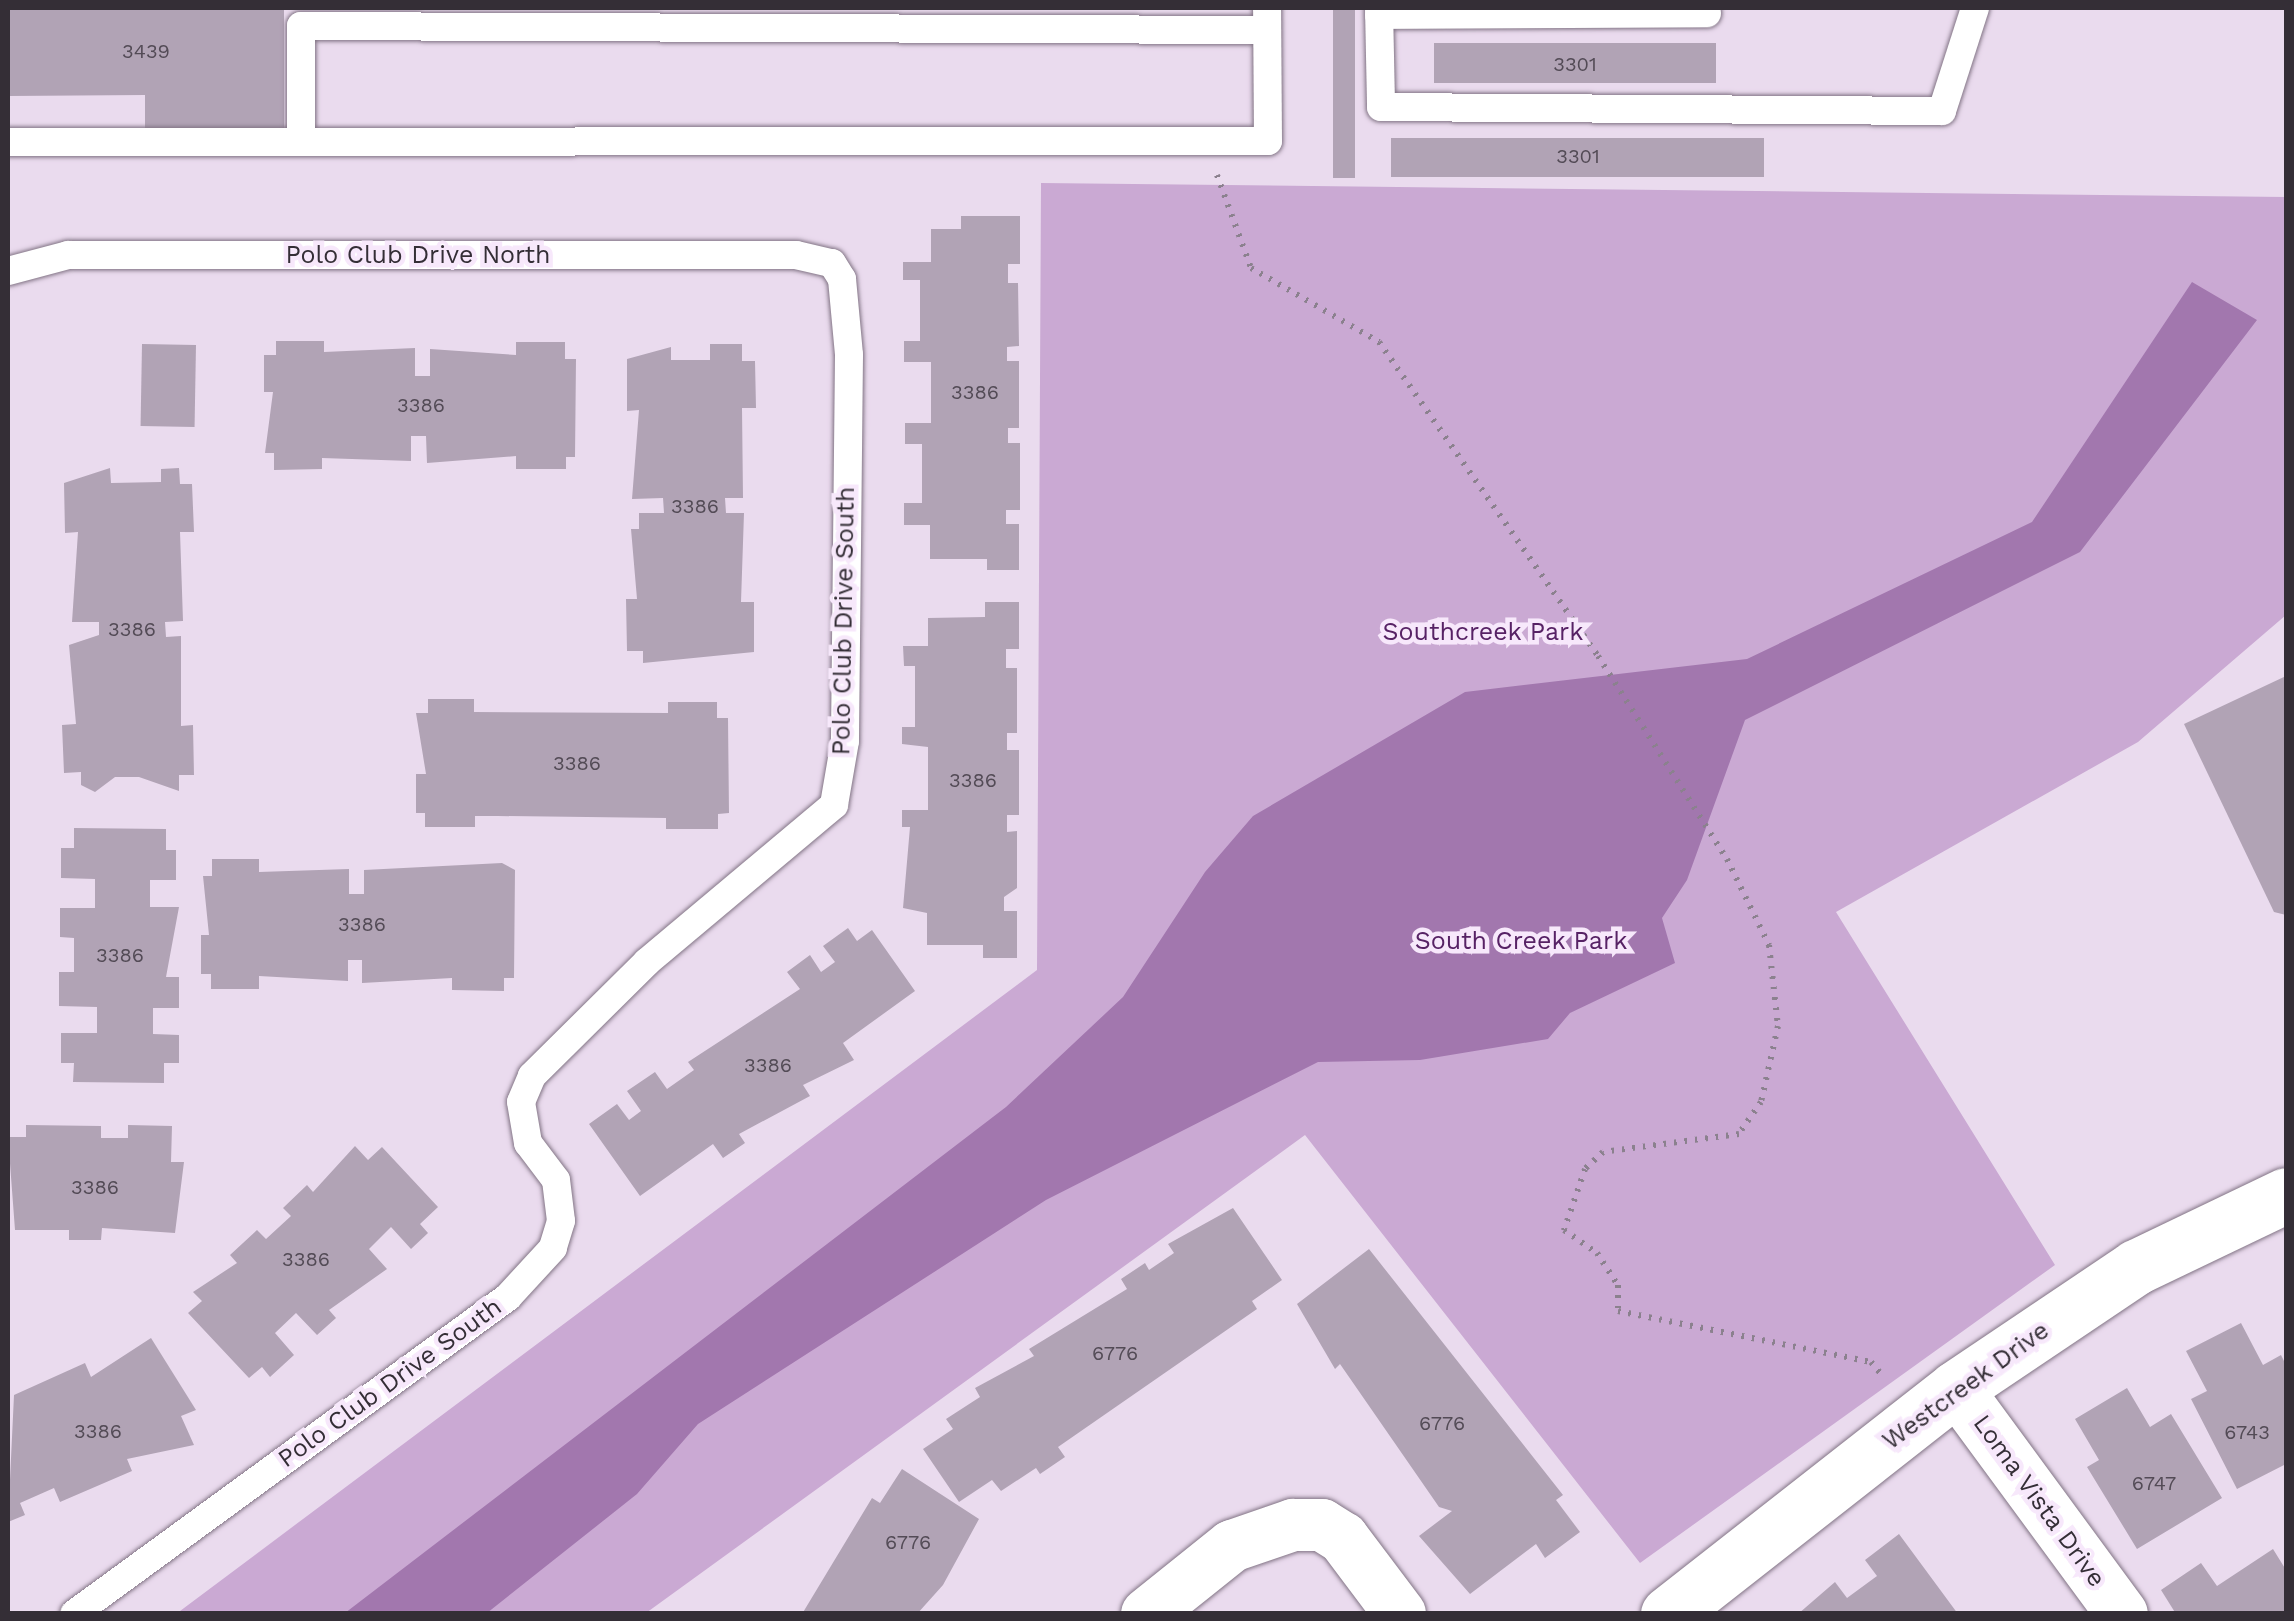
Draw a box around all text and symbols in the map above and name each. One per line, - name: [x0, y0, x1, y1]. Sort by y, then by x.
- house number: 3439: [122, 39, 170, 63]
- house number: 3301: [1553, 52, 1597, 76]
- house number: 3301: [1556, 144, 1600, 168]
- street label: Polo Club Drive North: [286, 240, 550, 270]
- house number: 3386: [951, 380, 999, 404]
- house number: 3386: [397, 393, 445, 417]
- street label: Polo Club Drive South: [827, 486, 861, 756]
- house number: 3386: [671, 494, 719, 518]
- house number: 3386: [108, 617, 156, 641]
- park label: Southcreek Park: [1382, 617, 1584, 647]
- house number: 3386: [553, 751, 601, 775]
- house number: 3386: [949, 768, 997, 792]
- house number: 3386: [338, 912, 386, 936]
- park label: South Creek Park: [1414, 926, 1628, 956]
- house number: 3386: [96, 943, 144, 967]
- house number: 3386: [744, 1053, 792, 1077]
- house number: 3386: [71, 1175, 119, 1199]
- house number: 3386: [282, 1247, 330, 1271]
- street label: Polo Club Drive South: [272, 1292, 508, 1474]
- street label: Westcreek Drive: [1877, 1315, 2055, 1457]
- house number: 6776: [1092, 1341, 1138, 1365]
- street label: Loma Vista Drive: [1966, 1408, 2112, 1594]
- house number: 6776: [1419, 1411, 1465, 1435]
- house number: 3386: [74, 1419, 122, 1443]
- house number: 6743: [2224, 1420, 2270, 1444]
- house number: 6747: [2132, 1471, 2176, 1495]
- house number: 6776: [885, 1530, 931, 1554]

